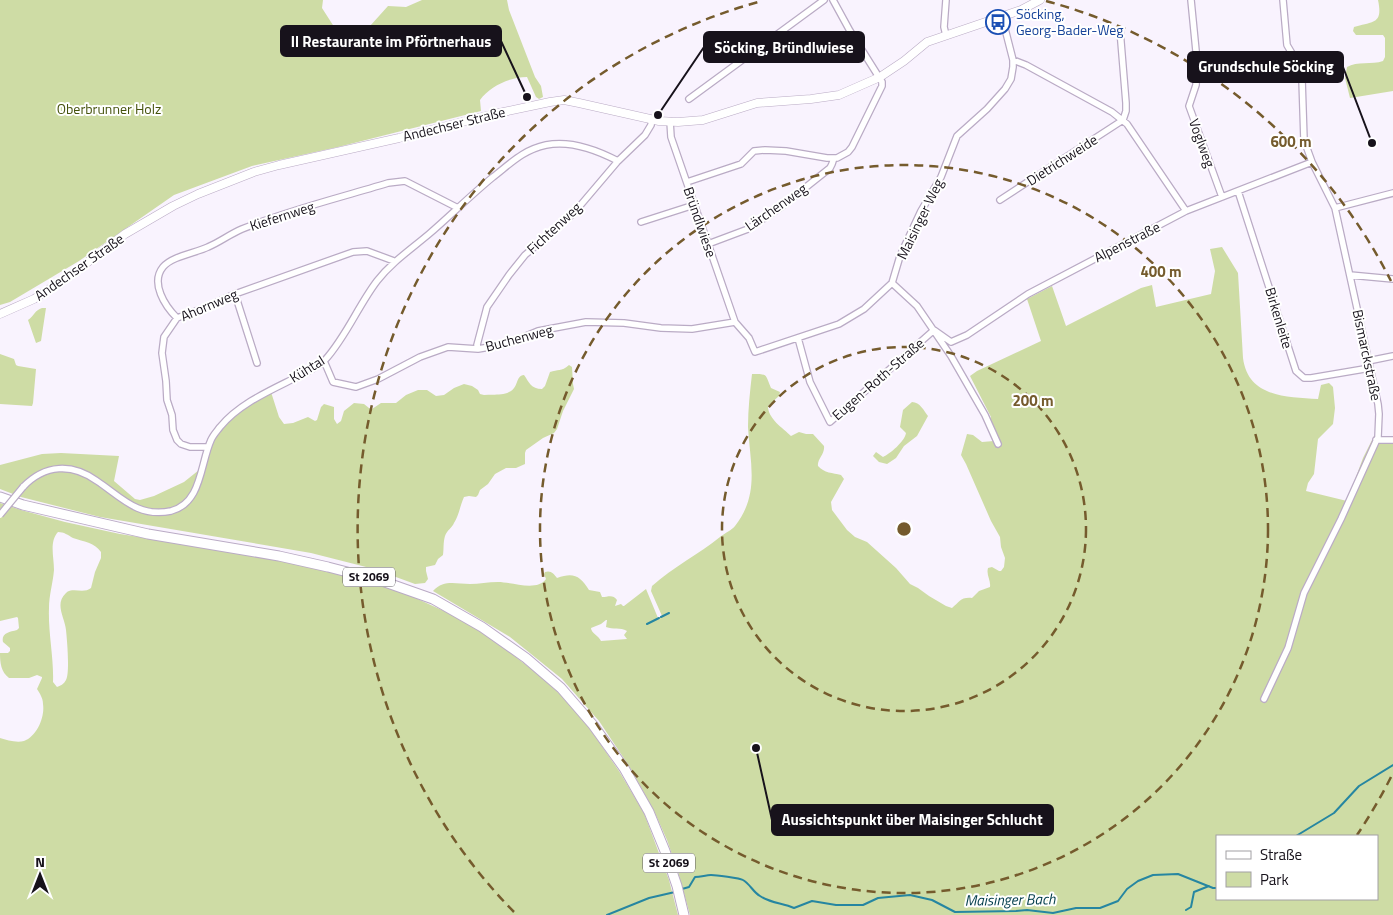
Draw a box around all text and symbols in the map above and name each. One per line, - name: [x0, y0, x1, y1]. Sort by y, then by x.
- place label: Söcking, Georg-Bader-Weg: [1016, 3, 1124, 40]
- bus stop icon: Söcking, Georg-Bader-Weg: [985, 9, 1011, 35]
- callout: Il Restaurante im Pförtnerhaus: [281, 26, 501, 56]
- text: Il Restaurante im Pförtnerhaus: [291, 30, 491, 53]
- callout: Söcking, Bründlwiese: [704, 32, 864, 62]
- text: Söcking, Bründlwiese: [714, 36, 854, 59]
- callout: Grundschule Söcking: [1188, 52, 1343, 82]
- text: Grundschule Söcking: [1198, 55, 1334, 78]
- park label: Oberbrunner Holz: [57, 98, 161, 119]
- street label: Andechser Straße: [400, 101, 507, 146]
- street label: Voglweg: [1184, 116, 1221, 170]
- street label: Dietrichweide: [1022, 129, 1101, 190]
- text: 600 m: [1270, 130, 1312, 153]
- street label: Maisinger Weg: [891, 175, 948, 263]
- street label: Lärchenweg: [740, 178, 811, 236]
- street label: Bründlwiese: [679, 184, 722, 260]
- street label: Kiefernweg: [247, 195, 317, 236]
- street label: Fichtenweg: [522, 197, 586, 259]
- street label: Alpenstraße: [1090, 216, 1164, 267]
- street label: Andechser Straße: [30, 228, 128, 305]
- text: 400 m: [1140, 260, 1182, 283]
- street label: Ahornweg: [177, 283, 241, 326]
- street label: Birkenleite: [1260, 285, 1299, 351]
- street label: Bismarckstraße: [1348, 307, 1387, 402]
- street label: Buchenweg: [483, 318, 555, 357]
- street label: Eugen-Roth-Straße: [827, 333, 928, 425]
- street label: Kühtal: [285, 350, 328, 388]
- text: 200 m: [1012, 389, 1054, 412]
- centre of rings: [895, 520, 913, 538]
- road number: St 2069: [343, 568, 395, 586]
- callout: Aussichtspunkt über Maisinger Schlucht: [772, 805, 1053, 835]
- text: Aussichtspunkt über Maisinger Schlucht: [781, 808, 1043, 831]
- legend: [1216, 835, 1378, 900]
- text: Straße: [1260, 843, 1302, 866]
- north arrow: [15, 850, 65, 900]
- text: N: [35, 851, 45, 872]
- road number: St 2069: [643, 854, 695, 872]
- text: Park: [1260, 868, 1289, 891]
- water label: Maisinger Bach: [964, 887, 1056, 912]

